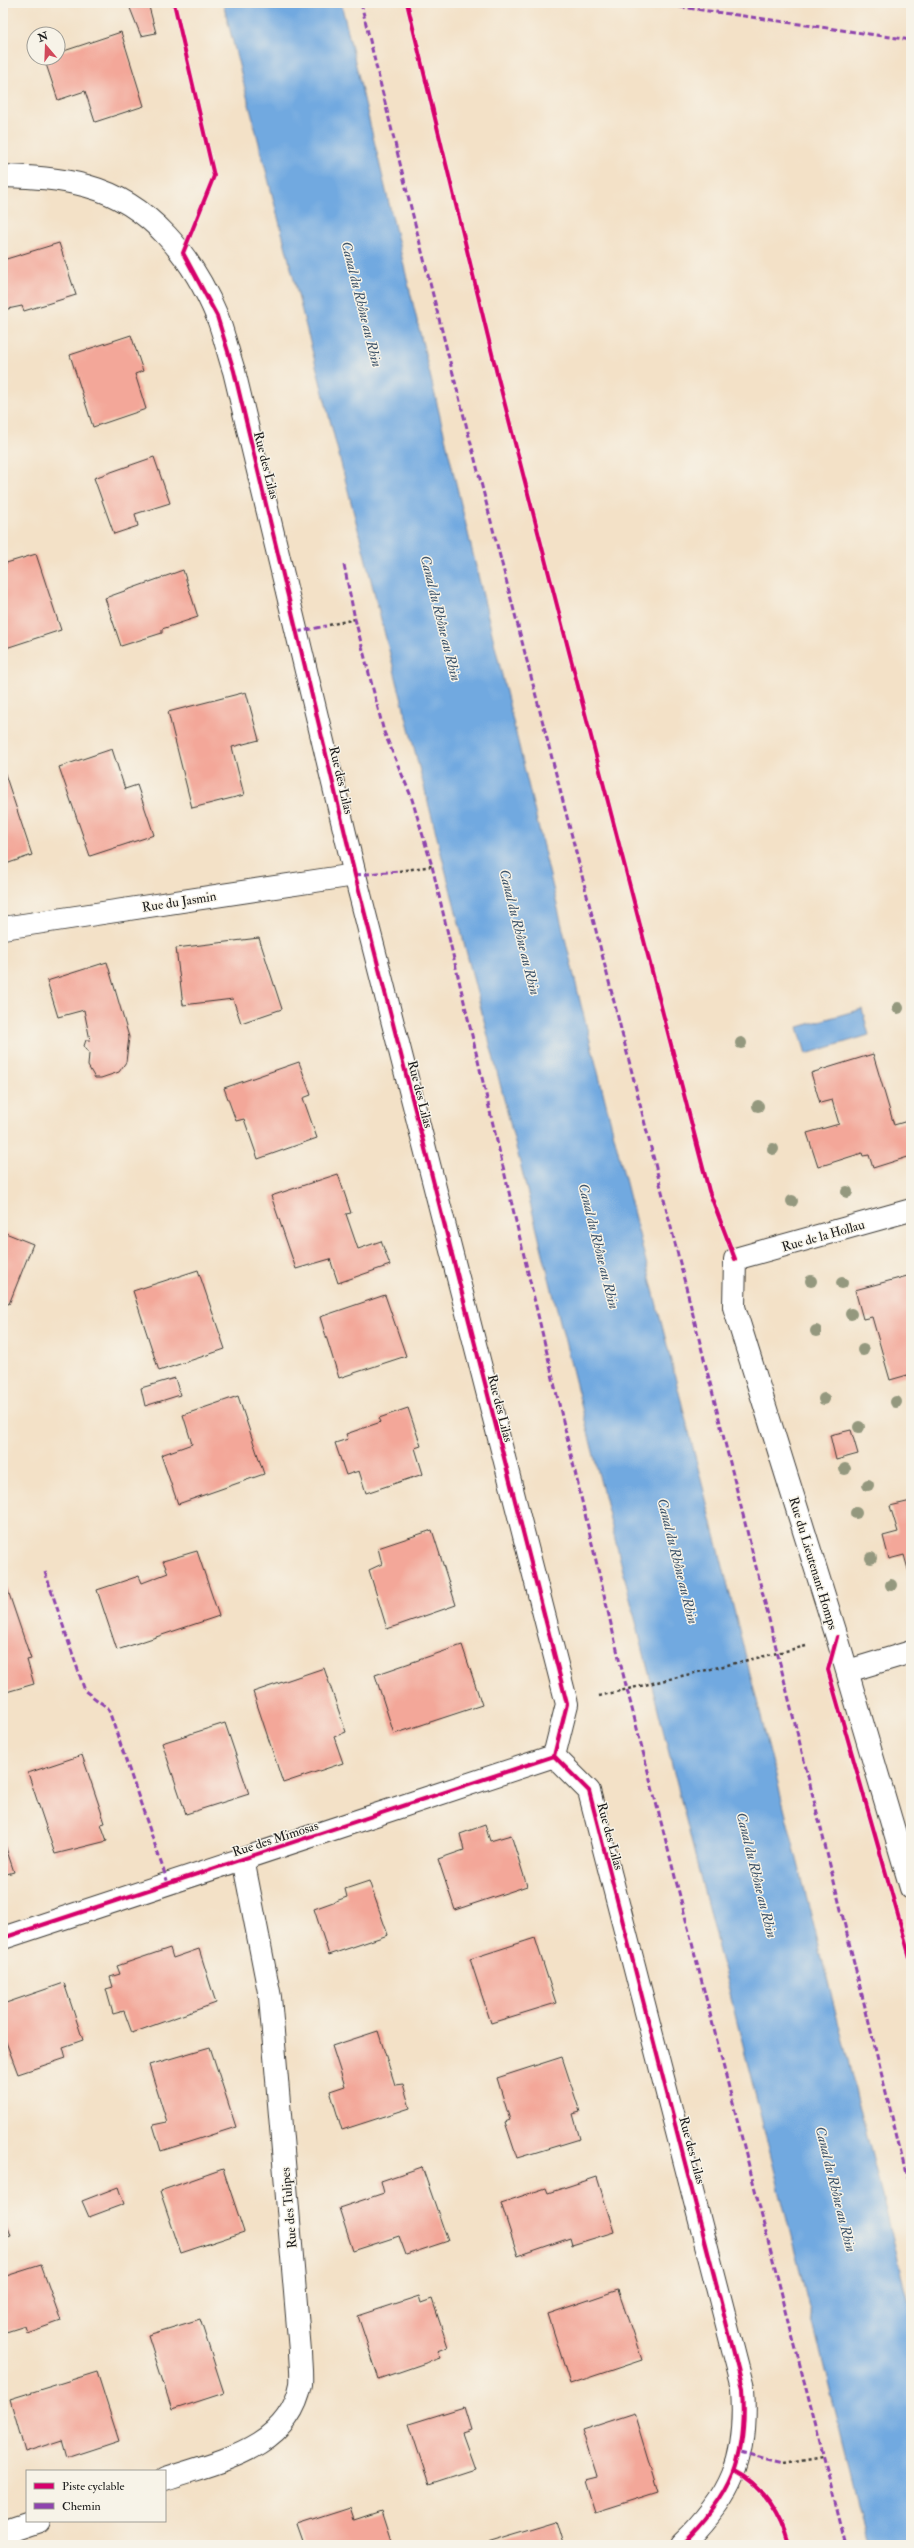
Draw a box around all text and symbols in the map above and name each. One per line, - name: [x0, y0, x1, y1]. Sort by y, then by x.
- north arrow: [26, 26, 66, 66]
- text: N: [35, 29, 51, 45]
- water label: Canal du Rhône au Rhin: [338, 240, 385, 369]
- street label: Rue des Lilas: [250, 430, 282, 501]
- water label: Canal du Rhône au Rhin: [417, 554, 464, 683]
- street label: Rue des Lilas: [325, 745, 357, 816]
- water label: Canal du Rhône au Rhin: [496, 868, 543, 997]
- street label: Rue du Jasmin: [141, 888, 218, 916]
- street label: Rue des Lilas: [404, 1059, 436, 1130]
- water label: Canal du Rhône au Rhin: [575, 1182, 622, 1311]
- street label: Rue de la Hollau: [780, 1216, 867, 1255]
- street label: Rue des Lilas: [484, 1373, 516, 1444]
- street label: Rue du Lieutenant Homps: [784, 1495, 841, 1632]
- water label: Canal du Rhône au Rhin: [654, 1497, 701, 1626]
- street label: Rue des Lilas: [593, 1801, 627, 1872]
- water label: Canal du Rhône au Rhin: [733, 1811, 780, 1940]
- street label: Rue des Mimosas: [230, 1817, 321, 1860]
- street label: Rue des Lilas: [675, 2115, 709, 2186]
- water label: Canal du Rhône au Rhin: [812, 2125, 859, 2254]
- street label: Rue des Tulipes: [277, 2166, 302, 2249]
- legend: [26, 2470, 166, 2522]
- text: Piste cyclable: [62, 2479, 124, 2494]
- text: Chemin: [62, 2499, 101, 2514]

